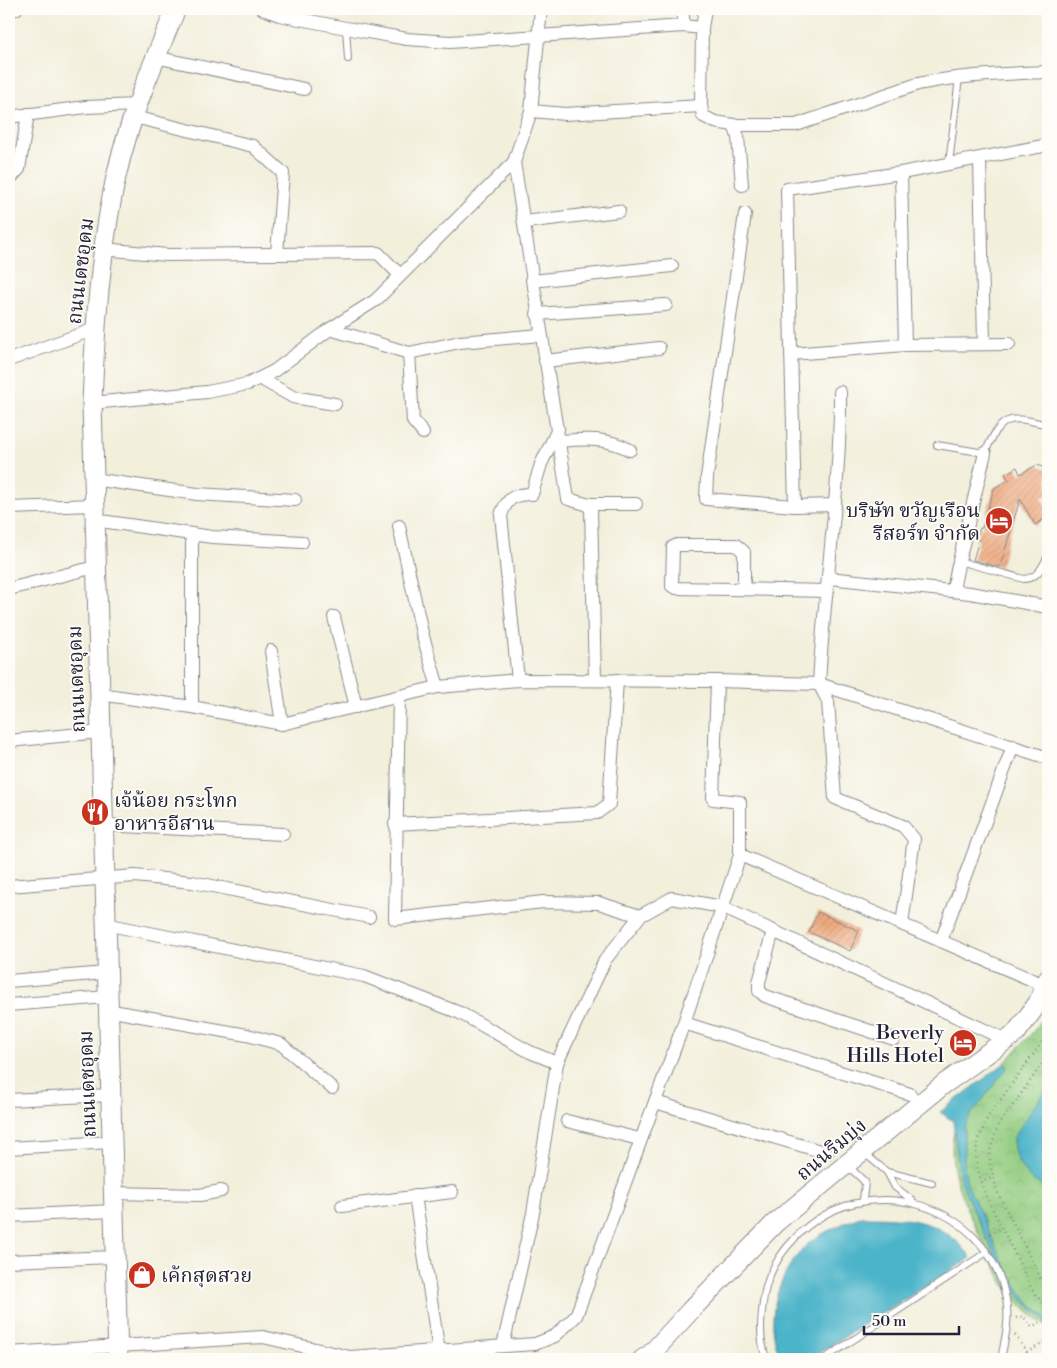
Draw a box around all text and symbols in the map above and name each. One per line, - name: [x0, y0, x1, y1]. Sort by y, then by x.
- street label: ถนนเดชอุดม: [63, 216, 100, 326]
- place label: บริษัท ขวัญเรือน รีสอร์ท จำกัด: [846, 499, 980, 547]
- hotel icon: บริษัท ขวัญเรือน รีสอร์ท จำกัด: [984, 506, 1014, 536]
- street label: ถนนเดชอุดม: [63, 625, 92, 733]
- place label: เจ้น้อย กระโทก อาหารอีสาน: [114, 786, 238, 837]
- restaurant icon: เจ้น้อย กระโทก อาหารอีสาน: [80, 797, 110, 827]
- place label: Beverly Hills Hotel: [847, 1021, 944, 1069]
- hotel icon: Beverly Hills Hotel: [948, 1028, 978, 1058]
- street label: ถนนเดชอุดม: [74, 1030, 103, 1138]
- street label: ถนนริมบุ่ง: [792, 1114, 872, 1187]
- shop icon: เค้กสุดสวย: [127, 1260, 157, 1290]
- place label: เค้กสุดสวย: [161, 1264, 252, 1289]
- scale bar: [864, 1303, 960, 1335]
- text: 50 m: [872, 1312, 906, 1331]

